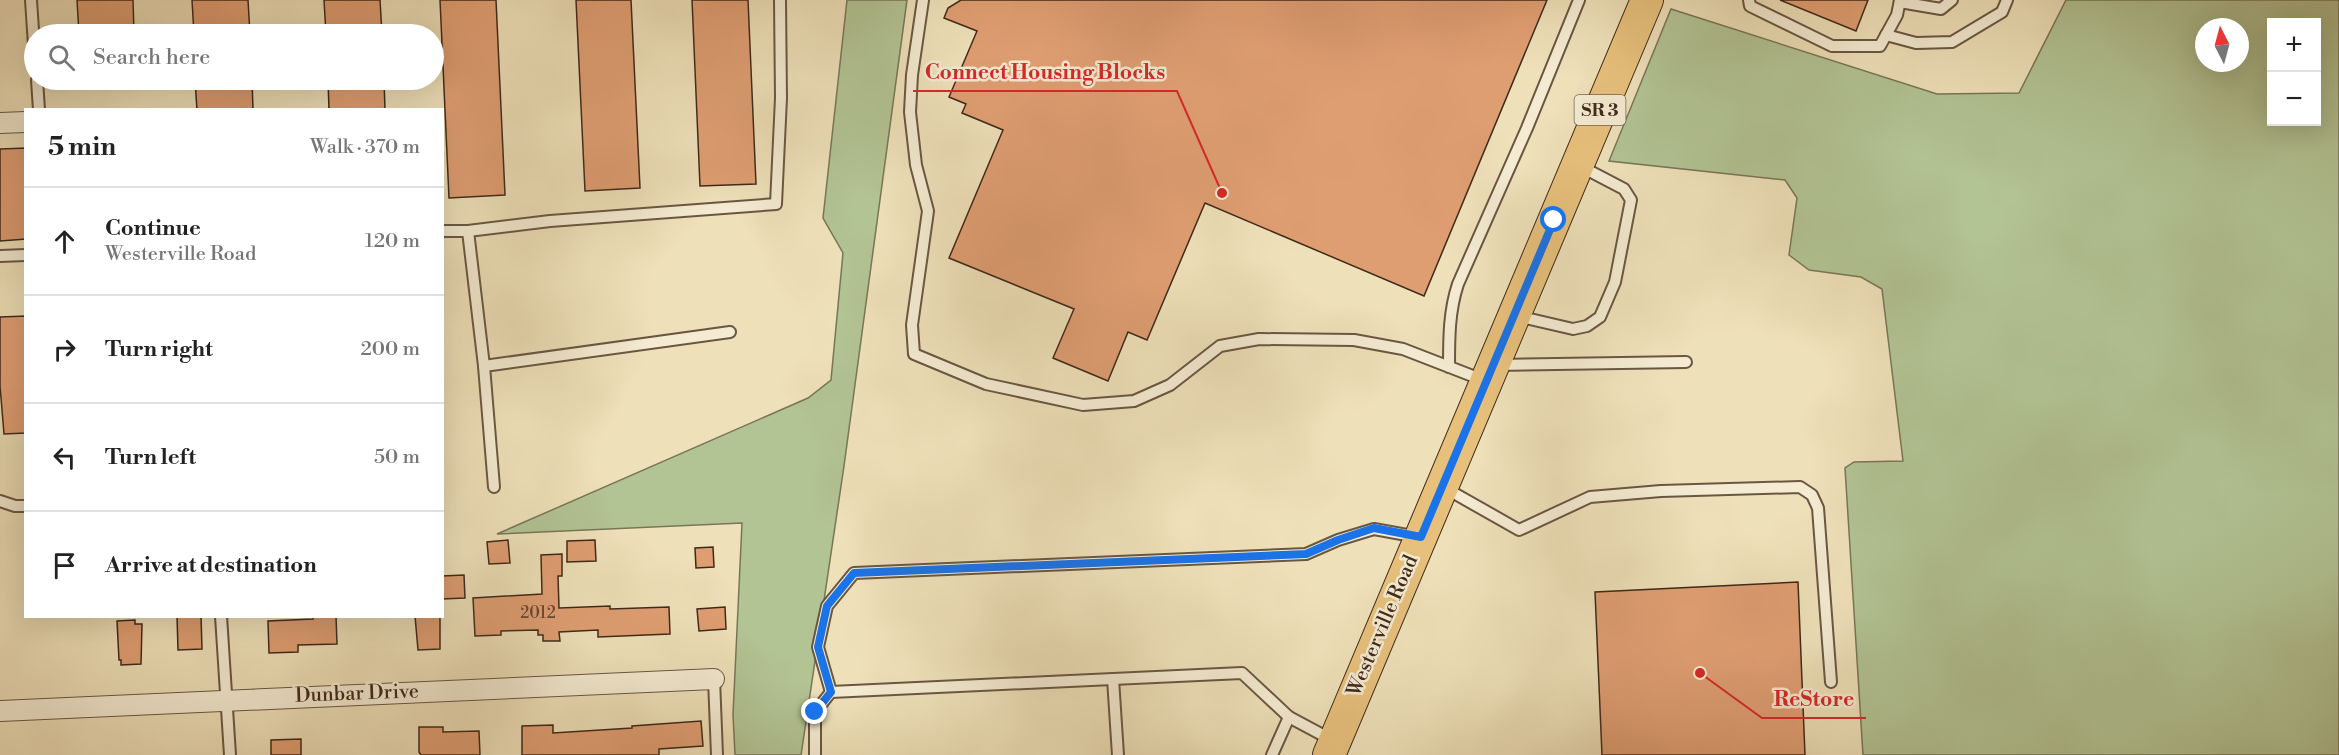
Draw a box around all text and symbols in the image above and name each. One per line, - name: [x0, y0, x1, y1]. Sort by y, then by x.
- north arrow: [2195, 18, 2249, 72]
- map controls: [2267, 18, 2321, 126]
- button: +: [2267, 18, 2321, 72]
- search box: [24, 24, 444, 90]
- icon: search: [45, 41, 78, 74]
- text: Search here: [93, 44, 210, 71]
- callout: Connect Housing Blocks: [913, 52, 1177, 91]
- text: Connect Housing Blocks: [925, 60, 1165, 86]
- button: −: [2267, 72, 2321, 126]
- road number: SR 3: [1574, 95, 1626, 125]
- text: 5 min: [48, 131, 116, 163]
- text: Walk · 370 m: [310, 135, 420, 160]
- route start: [1540, 206, 1566, 232]
- text: Continue: [105, 215, 201, 242]
- icon: ahead: [48, 225, 81, 258]
- text: 120 m: [365, 229, 420, 254]
- text: Westerville Road: [105, 242, 256, 267]
- icon: right: [48, 333, 81, 366]
- text: Turn right: [105, 336, 213, 363]
- text: 200 m: [360, 337, 420, 362]
- icon: left: [48, 441, 81, 474]
- text: Turn left: [105, 444, 196, 471]
- text: 50 m: [374, 445, 420, 470]
- icon: arrive: [48, 549, 81, 582]
- street label: Westerville Road: [1342, 551, 1424, 701]
- text: Arrive at destination: [105, 552, 317, 579]
- house number: 2012: [520, 603, 556, 623]
- street label: Dunbar Drive: [295, 679, 419, 709]
- callout: ReStore: [1762, 679, 1866, 718]
- text: ReStore: [1774, 687, 1854, 713]
- route end: [801, 698, 827, 724]

